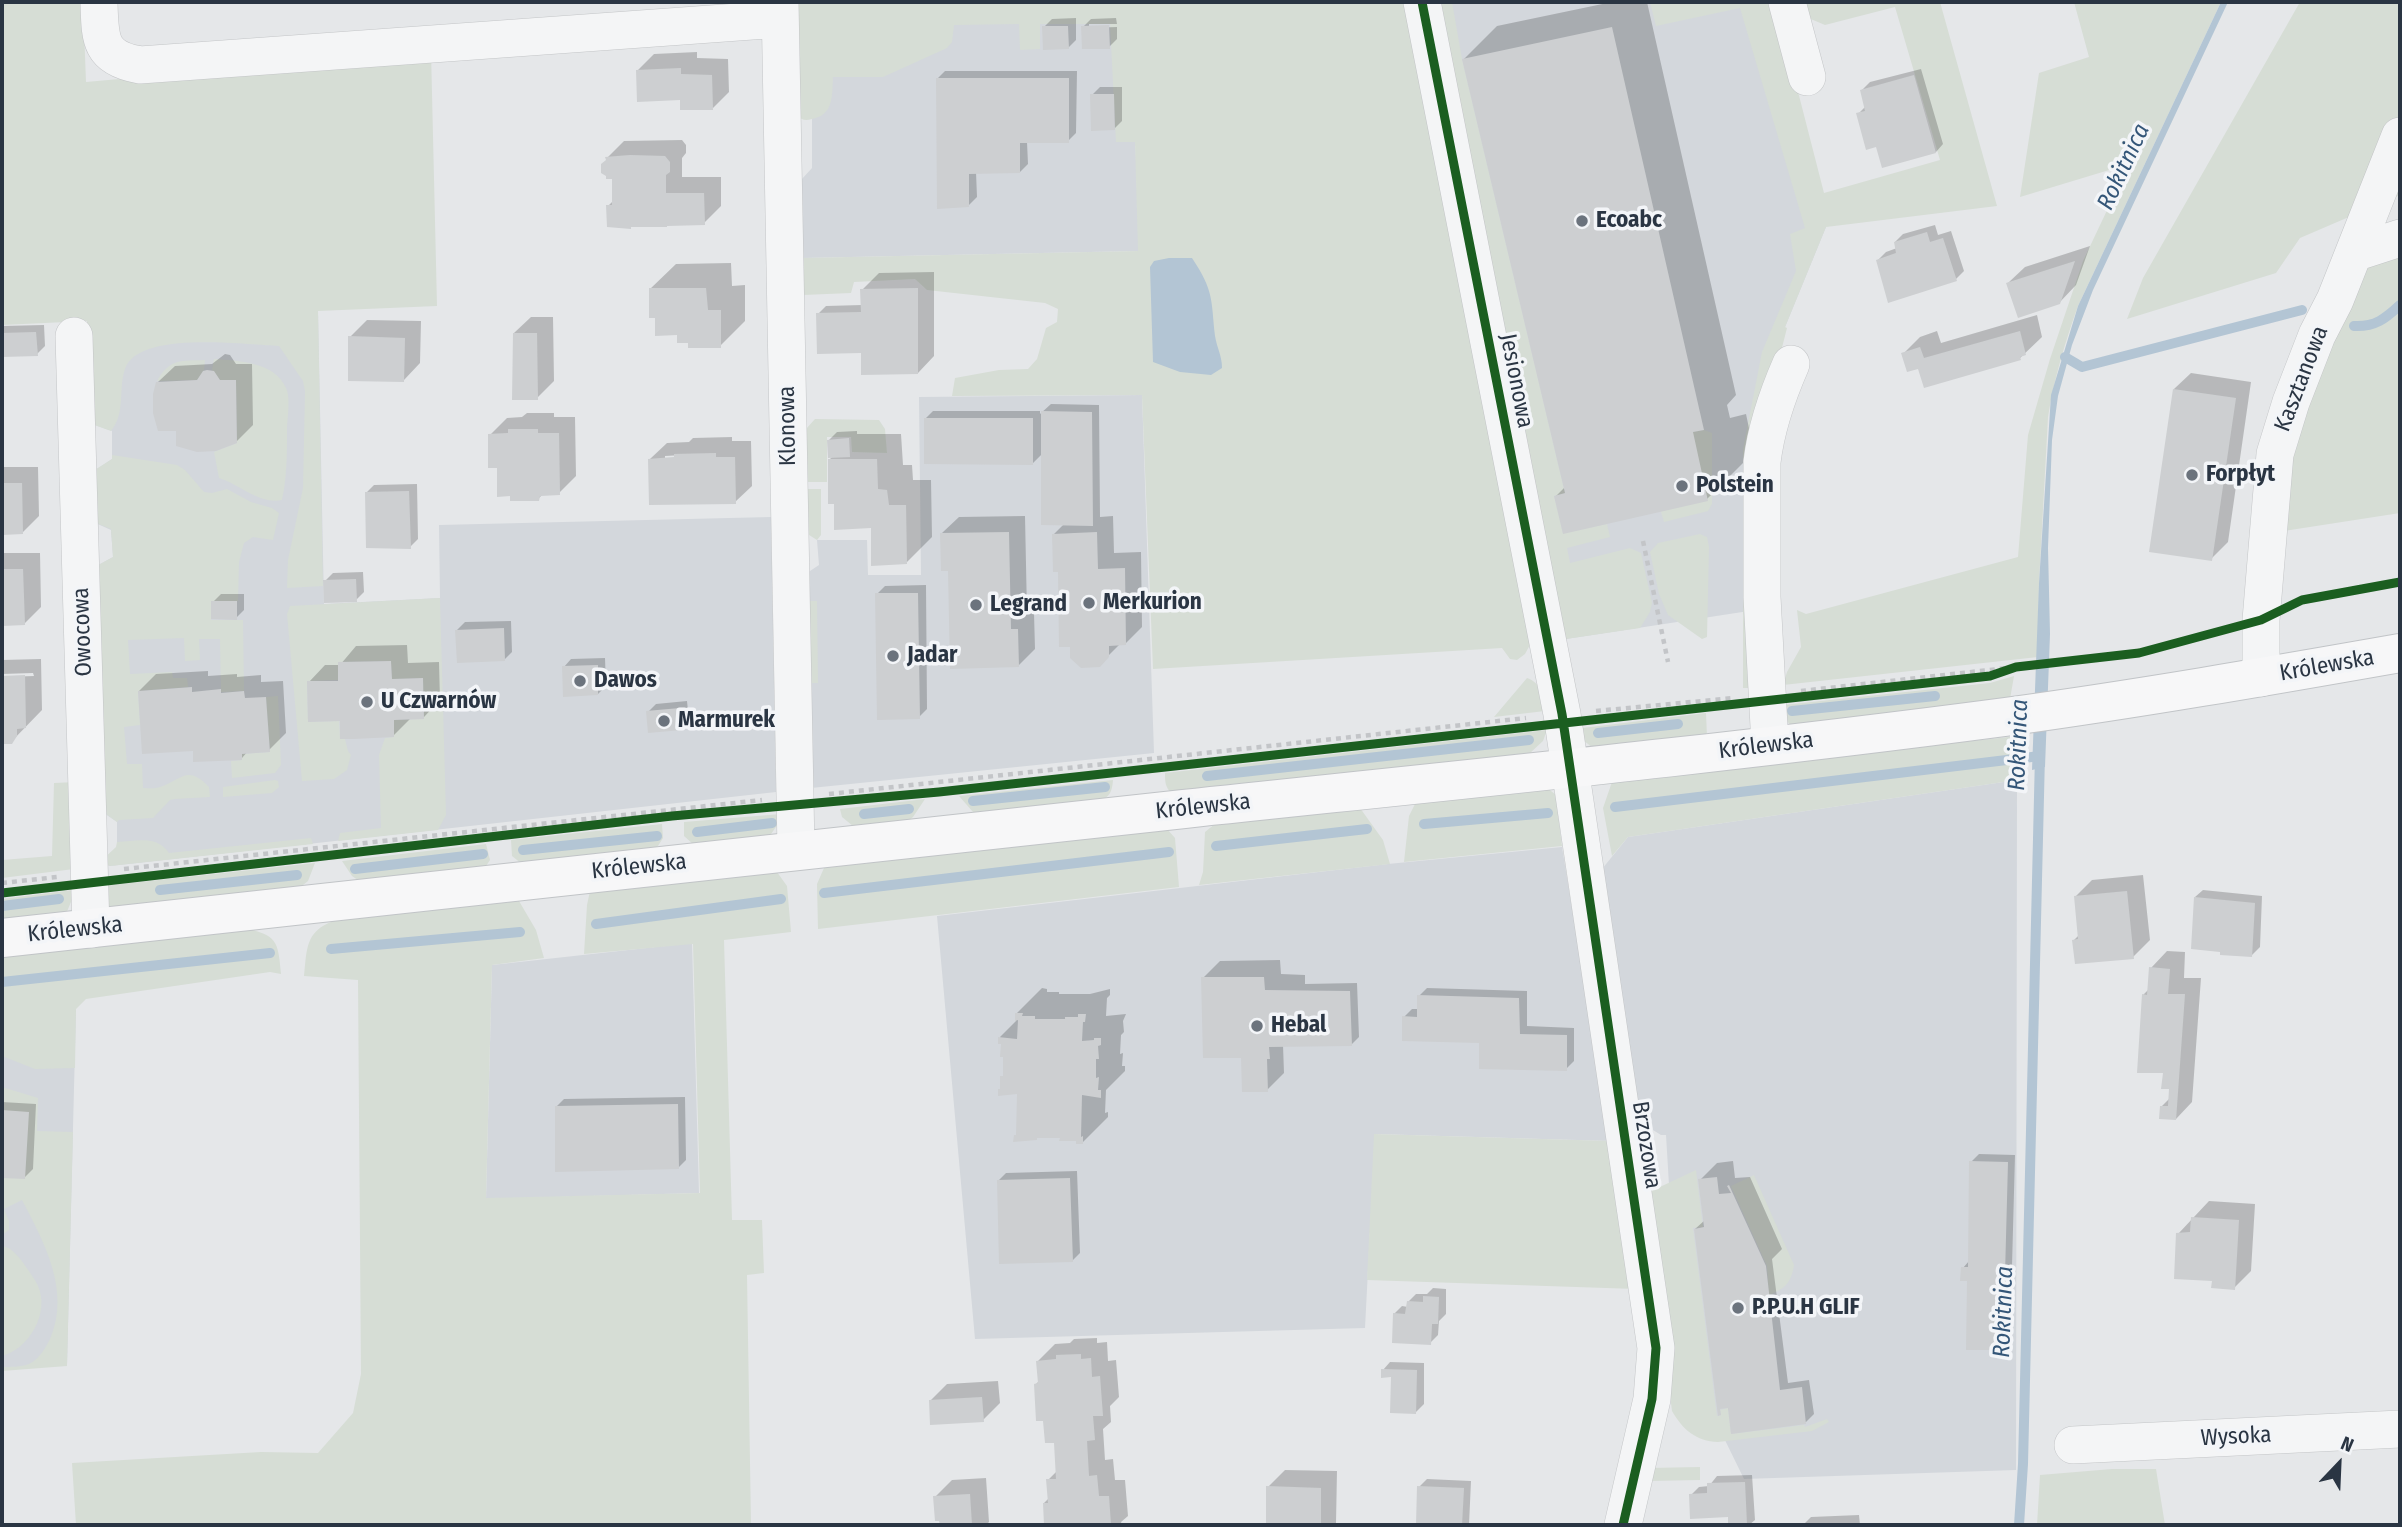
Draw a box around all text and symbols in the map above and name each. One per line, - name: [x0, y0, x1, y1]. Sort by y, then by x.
- water label: Rokitnica: [2092, 119, 2156, 215]
- place label: Ecoabc: [1596, 207, 1662, 235]
- marker: Ecoabc: [1574, 213, 1590, 229]
- street label: Kasztanowa: [2269, 322, 2335, 436]
- street label: Jesionowa: [1493, 331, 1539, 431]
- street label: Klonowa: [773, 386, 803, 466]
- place label: Forpłyt: [2206, 461, 2275, 489]
- marker: Forpłyt: [2184, 467, 2200, 483]
- place label: Polstein: [1696, 472, 1774, 500]
- marker: Polstein: [1674, 478, 1690, 494]
- street label: Owocowa: [68, 587, 98, 677]
- place label: Merkurion: [1103, 589, 1202, 617]
- place label: Legrand: [990, 591, 1067, 619]
- marker: Merkurion: [1081, 595, 1097, 611]
- marker: Legrand: [968, 597, 984, 613]
- place label: Jadar: [907, 642, 957, 670]
- street label: Królewska: [2278, 644, 2376, 688]
- marker: Jadar: [885, 648, 901, 664]
- place label: Dawos: [594, 667, 657, 695]
- marker: Dawos: [572, 673, 588, 689]
- place label: U Czwarnów: [381, 688, 496, 716]
- marker: U Czwarnów: [359, 694, 375, 710]
- water label: Rokitnica: [2003, 699, 2035, 791]
- place label: Marmurek: [678, 707, 775, 735]
- marker: Marmurek: [656, 713, 672, 729]
- street label: Królewska: [1717, 726, 1815, 766]
- street label: Królewska: [1154, 788, 1252, 826]
- street label: Królewska: [590, 848, 688, 886]
- street label: Królewska: [26, 911, 124, 949]
- place label: Hebal: [1271, 1012, 1326, 1040]
- marker: Hebal: [1249, 1018, 1265, 1034]
- street label: Brzozowa: [1625, 1099, 1667, 1191]
- water label: Rokitnica: [1988, 1266, 2020, 1358]
- place label: P.P.U.H GLIF: [1752, 1294, 1860, 1322]
- marker: P.P.U.H GLIF: [1730, 1300, 1746, 1316]
- street label: Wysoka: [2200, 1421, 2272, 1453]
- north arrow: [2304, 1429, 2374, 1499]
- text: N: [2338, 1431, 2357, 1457]

